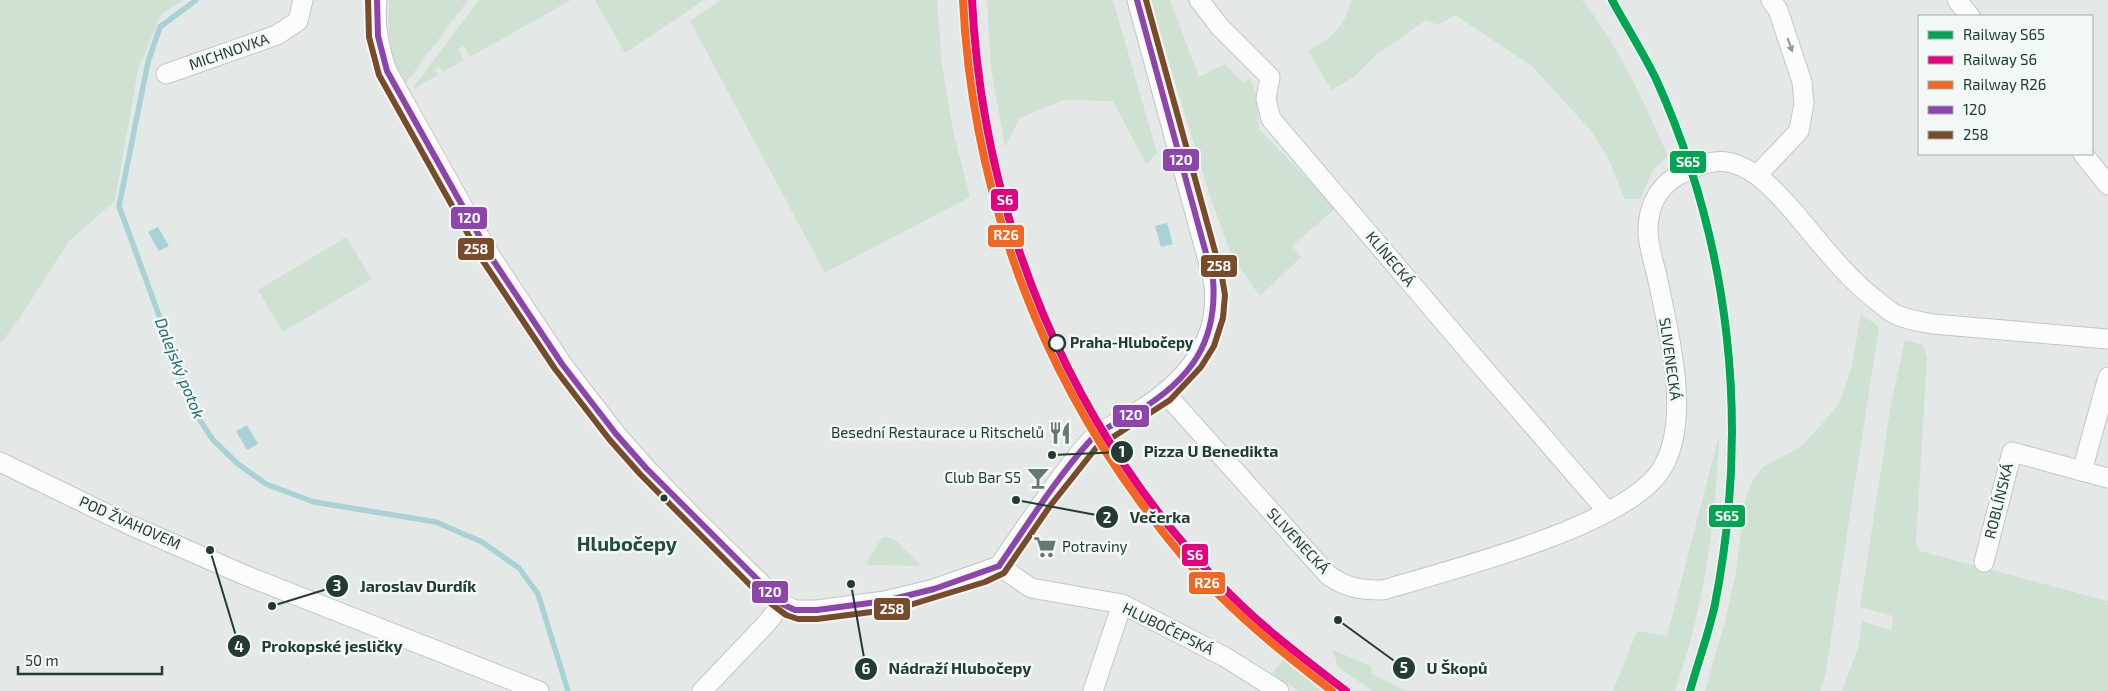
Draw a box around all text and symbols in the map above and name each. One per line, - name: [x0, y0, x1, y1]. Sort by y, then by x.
- legend: [1918, 15, 2093, 155]
- text: Railway S65: [1963, 25, 2045, 43]
- street label: MICHNOVKA: [186, 29, 272, 73]
- one-way arrow: [1786, 38, 1794, 53]
- text: Railway S6: [1963, 50, 2037, 68]
- text: Railway R26: [1963, 75, 2046, 93]
- text: 120: [1963, 100, 1986, 118]
- text: 258: [1963, 125, 1989, 143]
- line badge: 120: [1162, 148, 1200, 172]
- line badge: S65: [1669, 150, 1707, 174]
- text: 120: [1169, 151, 1193, 168]
- text: S65: [1676, 153, 1700, 170]
- line badge: S6: [990, 188, 1019, 212]
- text: S6: [997, 191, 1013, 208]
- line badge: 120: [450, 206, 488, 230]
- text: 120: [457, 209, 481, 226]
- line badge: R26: [987, 224, 1025, 248]
- text: R26: [993, 226, 1019, 243]
- street label: KLÍNECKÁ: [1363, 227, 1419, 290]
- line badge: 258: [457, 237, 495, 261]
- text: 258: [464, 240, 488, 257]
- line badge: 258: [1200, 254, 1238, 278]
- text: 258: [1207, 257, 1231, 274]
- water label: Dalejský potok: [151, 315, 209, 421]
- street label: SLIVENECKÁ: [1656, 316, 1686, 402]
- place label: Praha-Hlubočepy: [1070, 333, 1194, 352]
- marker: Praha-Hlubočepy: [1048, 334, 1066, 352]
- line badge: 120: [1112, 404, 1150, 428]
- text: 120: [1119, 406, 1143, 423]
- restaurant icon: Besední Restaurace u Ritschelů: [1047, 420, 1073, 446]
- place label: Besední Restaurace u Ritschelů: [831, 423, 1044, 441]
- callout: Pizza U Benedikta: [1109, 436, 1289, 467]
- text: Pizza U Benedikta: [1144, 441, 1278, 460]
- text: 1: [1119, 442, 1125, 460]
- street label: ROBLÍNSKÁ: [1980, 460, 2016, 540]
- bar icon: Club Bar S5: [1025, 465, 1051, 491]
- place label: Club Bar S5: [945, 468, 1021, 486]
- street label: POD ŽVAHOVEM: [77, 492, 184, 553]
- unlabelled marker: [659, 493, 669, 503]
- callout: Večerka: [1094, 502, 1200, 533]
- street label: SLIVENECKÁ: [1264, 504, 1334, 577]
- line badge: S65: [1708, 504, 1746, 528]
- text: Večerka: [1130, 507, 1190, 526]
- text: S65: [1715, 507, 1739, 524]
- text: 2: [1103, 508, 1112, 526]
- district label: Hlubočepy: [577, 531, 678, 556]
- supermarket icon: Potraviny: [1032, 534, 1058, 560]
- place label: Potraviny: [1062, 537, 1128, 555]
- line badge: S6: [1181, 543, 1209, 567]
- text: S6: [1187, 546, 1203, 563]
- callout: Jaroslav Durdík: [325, 570, 486, 601]
- line badge: R26: [1188, 571, 1226, 595]
- text: R26: [1194, 574, 1220, 591]
- text: 3: [333, 576, 341, 594]
- text: Jaroslav Durdík: [360, 576, 476, 595]
- line badge: 120: [751, 580, 789, 604]
- text: 120: [758, 583, 782, 600]
- line badge: 258: [873, 597, 911, 621]
- street label: HLUBOČEPSKÁ: [1120, 598, 1218, 658]
- text: 258: [880, 600, 904, 617]
- callout: Prokopské jesličky: [226, 631, 412, 662]
- text: Prokopské jesličky: [261, 636, 403, 656]
- text: 4: [234, 637, 244, 655]
- scale bar: [18, 644, 161, 676]
- text: 50 m: [25, 651, 59, 669]
- callout: Nádraží Hlubočepy: [853, 653, 1041, 684]
- callout: U Škopů: [1391, 653, 1497, 684]
- text: Nádraží Hlubočepy: [889, 658, 1031, 678]
- text: 5: [1400, 658, 1408, 676]
- text: U Škopů: [1427, 658, 1487, 677]
- text: 6: [862, 659, 871, 677]

